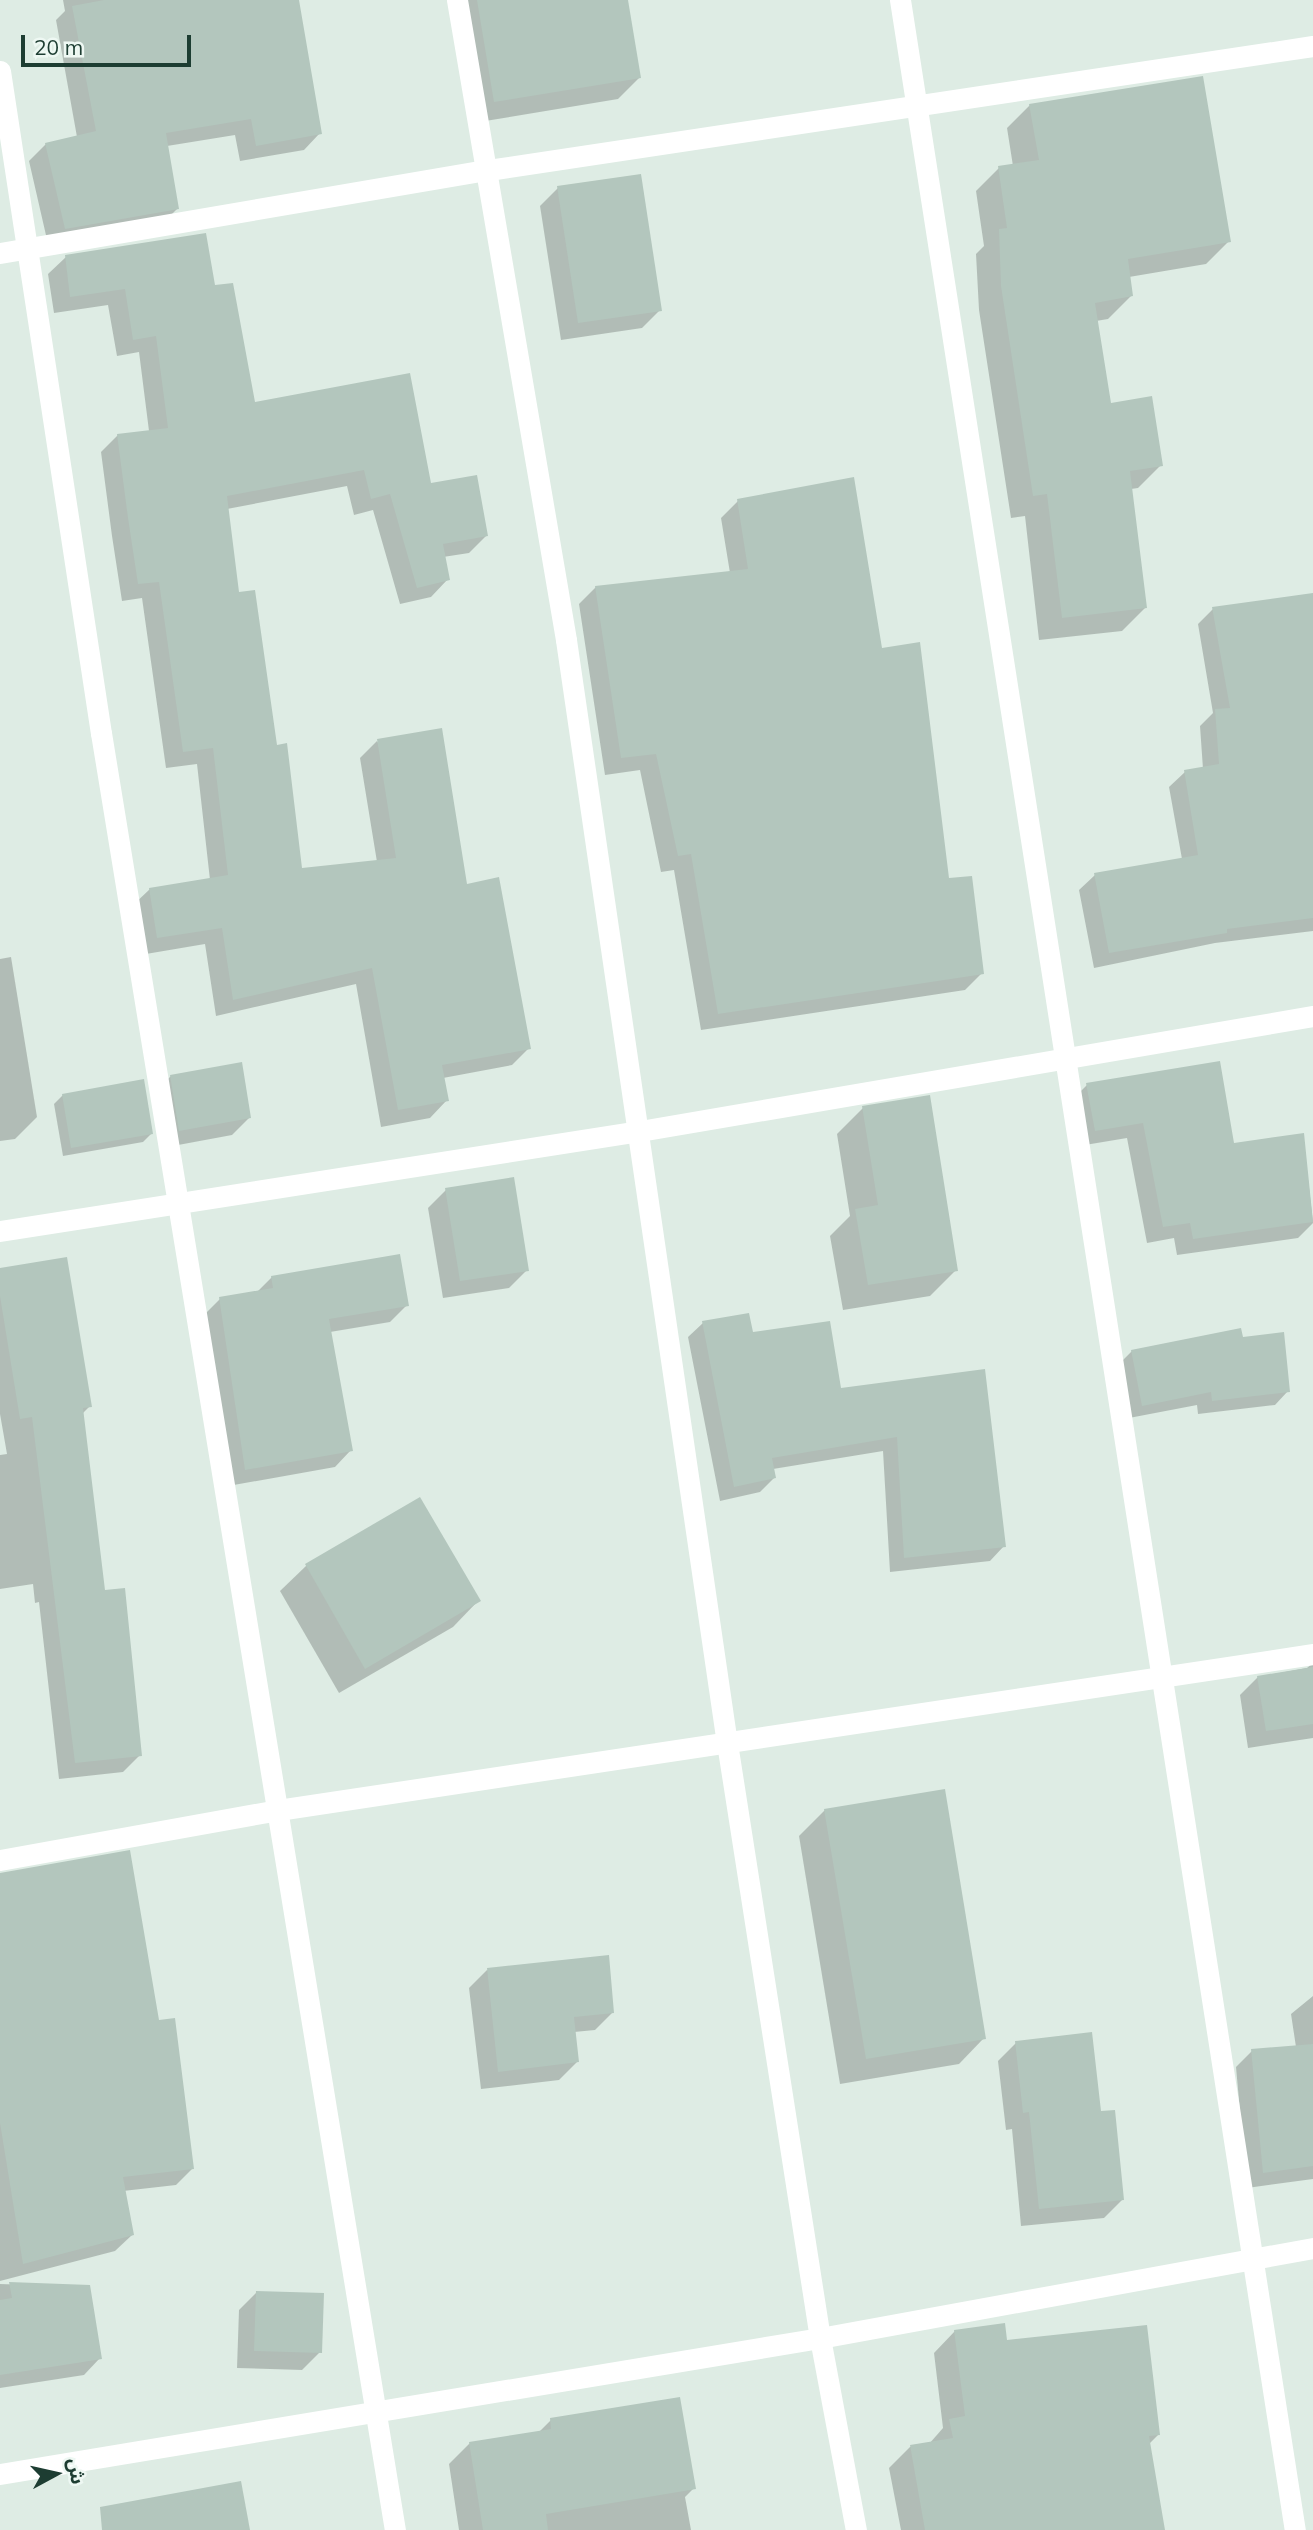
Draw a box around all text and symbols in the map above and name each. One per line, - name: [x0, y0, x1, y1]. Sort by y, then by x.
- scale bar: [24, 21, 194, 65]
- text: 20 m: [34, 34, 83, 60]
- north arrow: [21, 2439, 91, 2509]
- text: ش: [63, 2457, 90, 2486]

